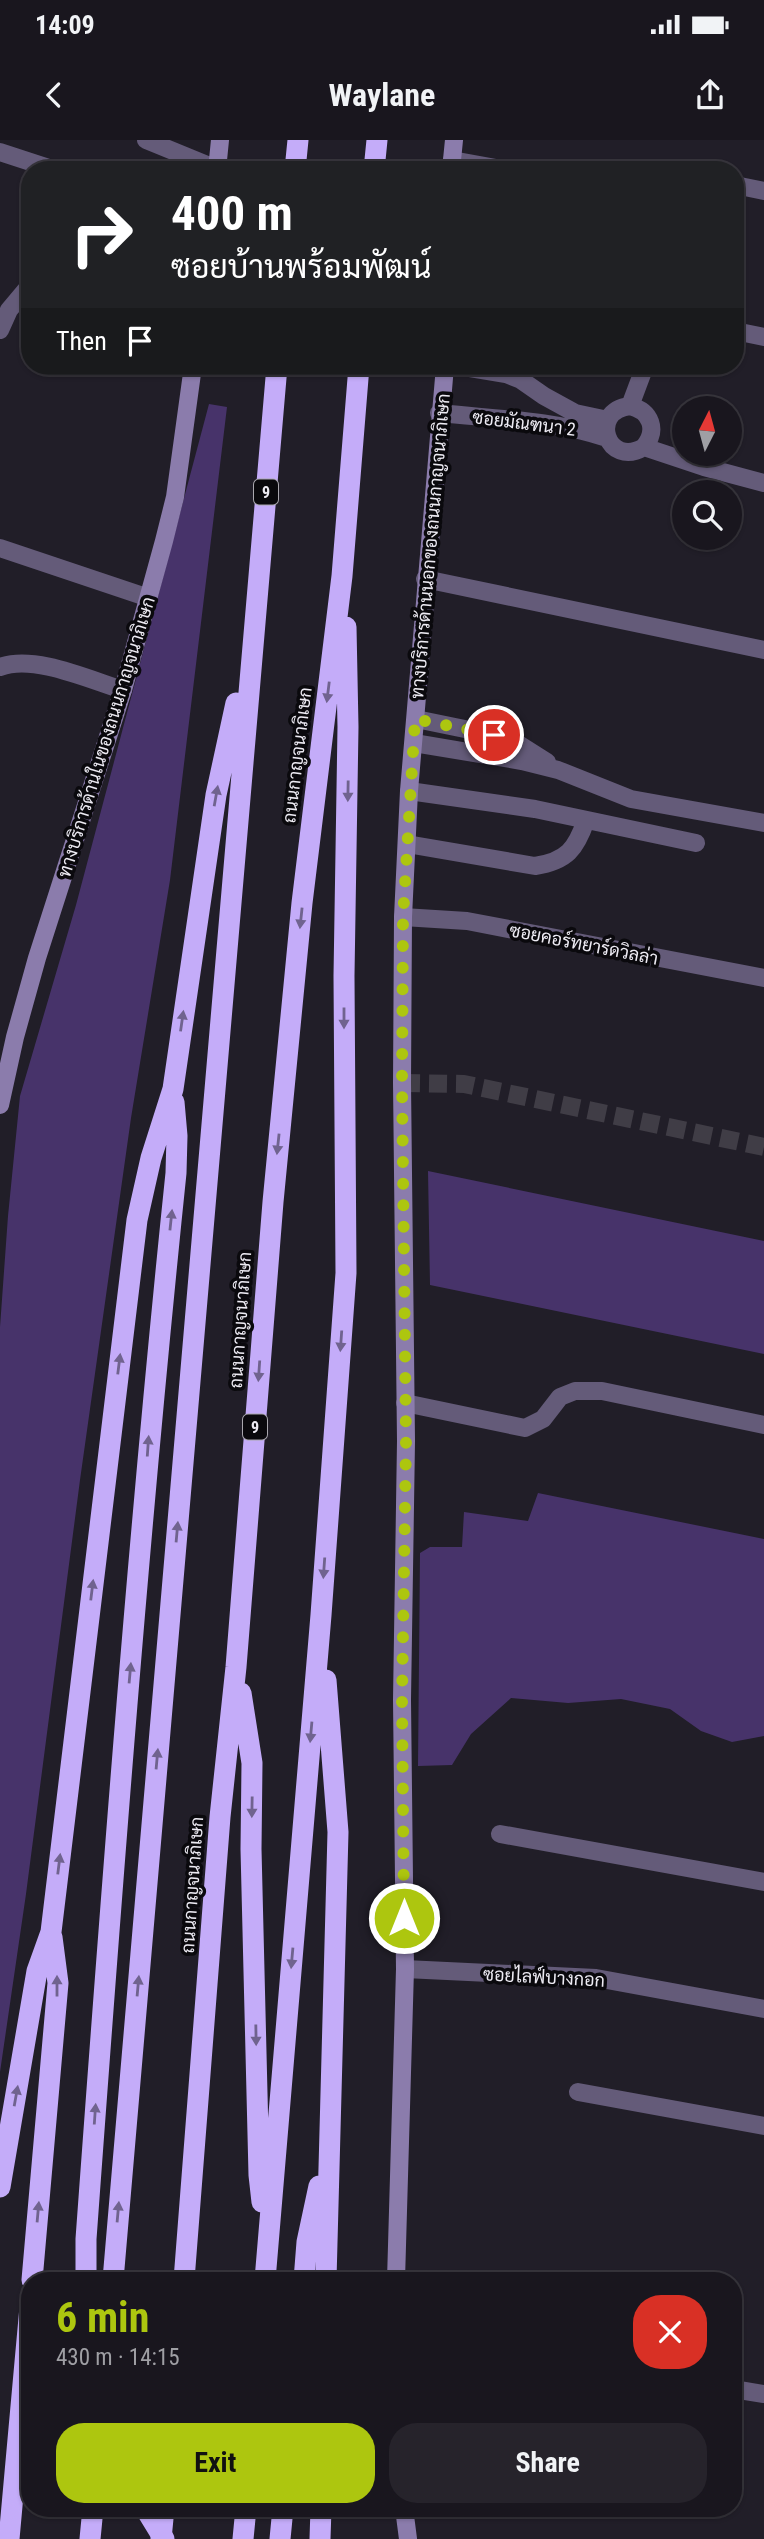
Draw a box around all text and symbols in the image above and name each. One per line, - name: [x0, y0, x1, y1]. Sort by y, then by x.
- text: 14:09: [35, 10, 95, 40]
- icon: back: [35, 76, 73, 114]
- text: Waylane: [329, 76, 435, 114]
- icon: share: [691, 76, 729, 114]
- text: 400 m: [171, 185, 293, 242]
- icon: right: [56, 189, 147, 280]
- text: ซอยบ้านพร้อมพัฒน์: [171, 248, 431, 286]
- icon: arrive: [121, 322, 159, 360]
- text: Then: [56, 326, 107, 356]
- street label: ทางบริการด้านนอกของถนนกาญจนาภิเษก: [405, 392, 455, 700]
- north arrow: [672, 396, 742, 466]
- map controls: [672, 396, 742, 550]
- street label: ซอยมัณฑนา 2: [471, 406, 577, 440]
- road number: 9: [254, 480, 278, 504]
- button: search: [672, 480, 742, 550]
- street label: ทางบริการด้านในของถนนกาญจนาภิเษก: [51, 594, 160, 880]
- one-way arrow: [322, 681, 333, 703]
- street label: ถนนกาญจนาภิเษก: [278, 686, 317, 824]
- pin: [464, 705, 524, 765]
- icon: arrive: [475, 716, 513, 754]
- one-way arrow: [342, 780, 353, 802]
- one-way arrow: [211, 785, 222, 807]
- one-way arrow: [295, 907, 306, 929]
- street label: ซอยคอร์ทยาร์ดวิลล่า: [508, 917, 661, 969]
- one-way arrow: [338, 1007, 350, 1029]
- one-way arrow: [177, 1010, 188, 1032]
- one-way arrow: [272, 1133, 283, 1155]
- one-way arrow: [166, 1209, 177, 1231]
- street label: ถนนกาญจนาภิเษก: [225, 1251, 256, 1389]
- one-way arrow: [335, 1330, 346, 1352]
- one-way arrow: [113, 1353, 124, 1375]
- one-way arrow: [253, 1360, 264, 1382]
- road number: 9: [243, 1414, 267, 1440]
- one-way arrow: [143, 1435, 154, 1457]
- one-way arrow: [172, 1521, 183, 1543]
- one-way arrow: [319, 1557, 330, 1579]
- one-way arrow: [86, 1579, 97, 1601]
- one-way arrow: [125, 1662, 136, 1684]
- one-way arrow: [305, 1721, 316, 1743]
- one-way arrow: [152, 1748, 163, 1770]
- one-way arrow: [246, 1796, 258, 1818]
- street label: ถนนกาญจนาภิเษก: [177, 1816, 208, 1954]
- one-way arrow: [54, 1853, 65, 1875]
- position arrow: [367, 1881, 441, 1955]
- one-way arrow: [286, 1948, 297, 1970]
- street label: ซอยไลฟ์บางกอก: [482, 1961, 606, 1991]
- one-way arrow: [133, 1974, 144, 1996]
- one-way arrow: [51, 1975, 63, 1997]
- one-way arrow: [250, 2024, 261, 2046]
- one-way arrow: [11, 2085, 22, 2107]
- one-way arrow: [90, 2103, 101, 2125]
- one-way arrow: [33, 2201, 44, 2223]
- one-way arrow: [113, 2201, 124, 2223]
- text: 6 min: [56, 2293, 149, 2342]
- button: close: [633, 2295, 707, 2369]
- text: 430 m · 14:15: [56, 2344, 180, 2371]
- button: Exit: [56, 2423, 375, 2503]
- button: Share: [389, 2423, 707, 2503]

